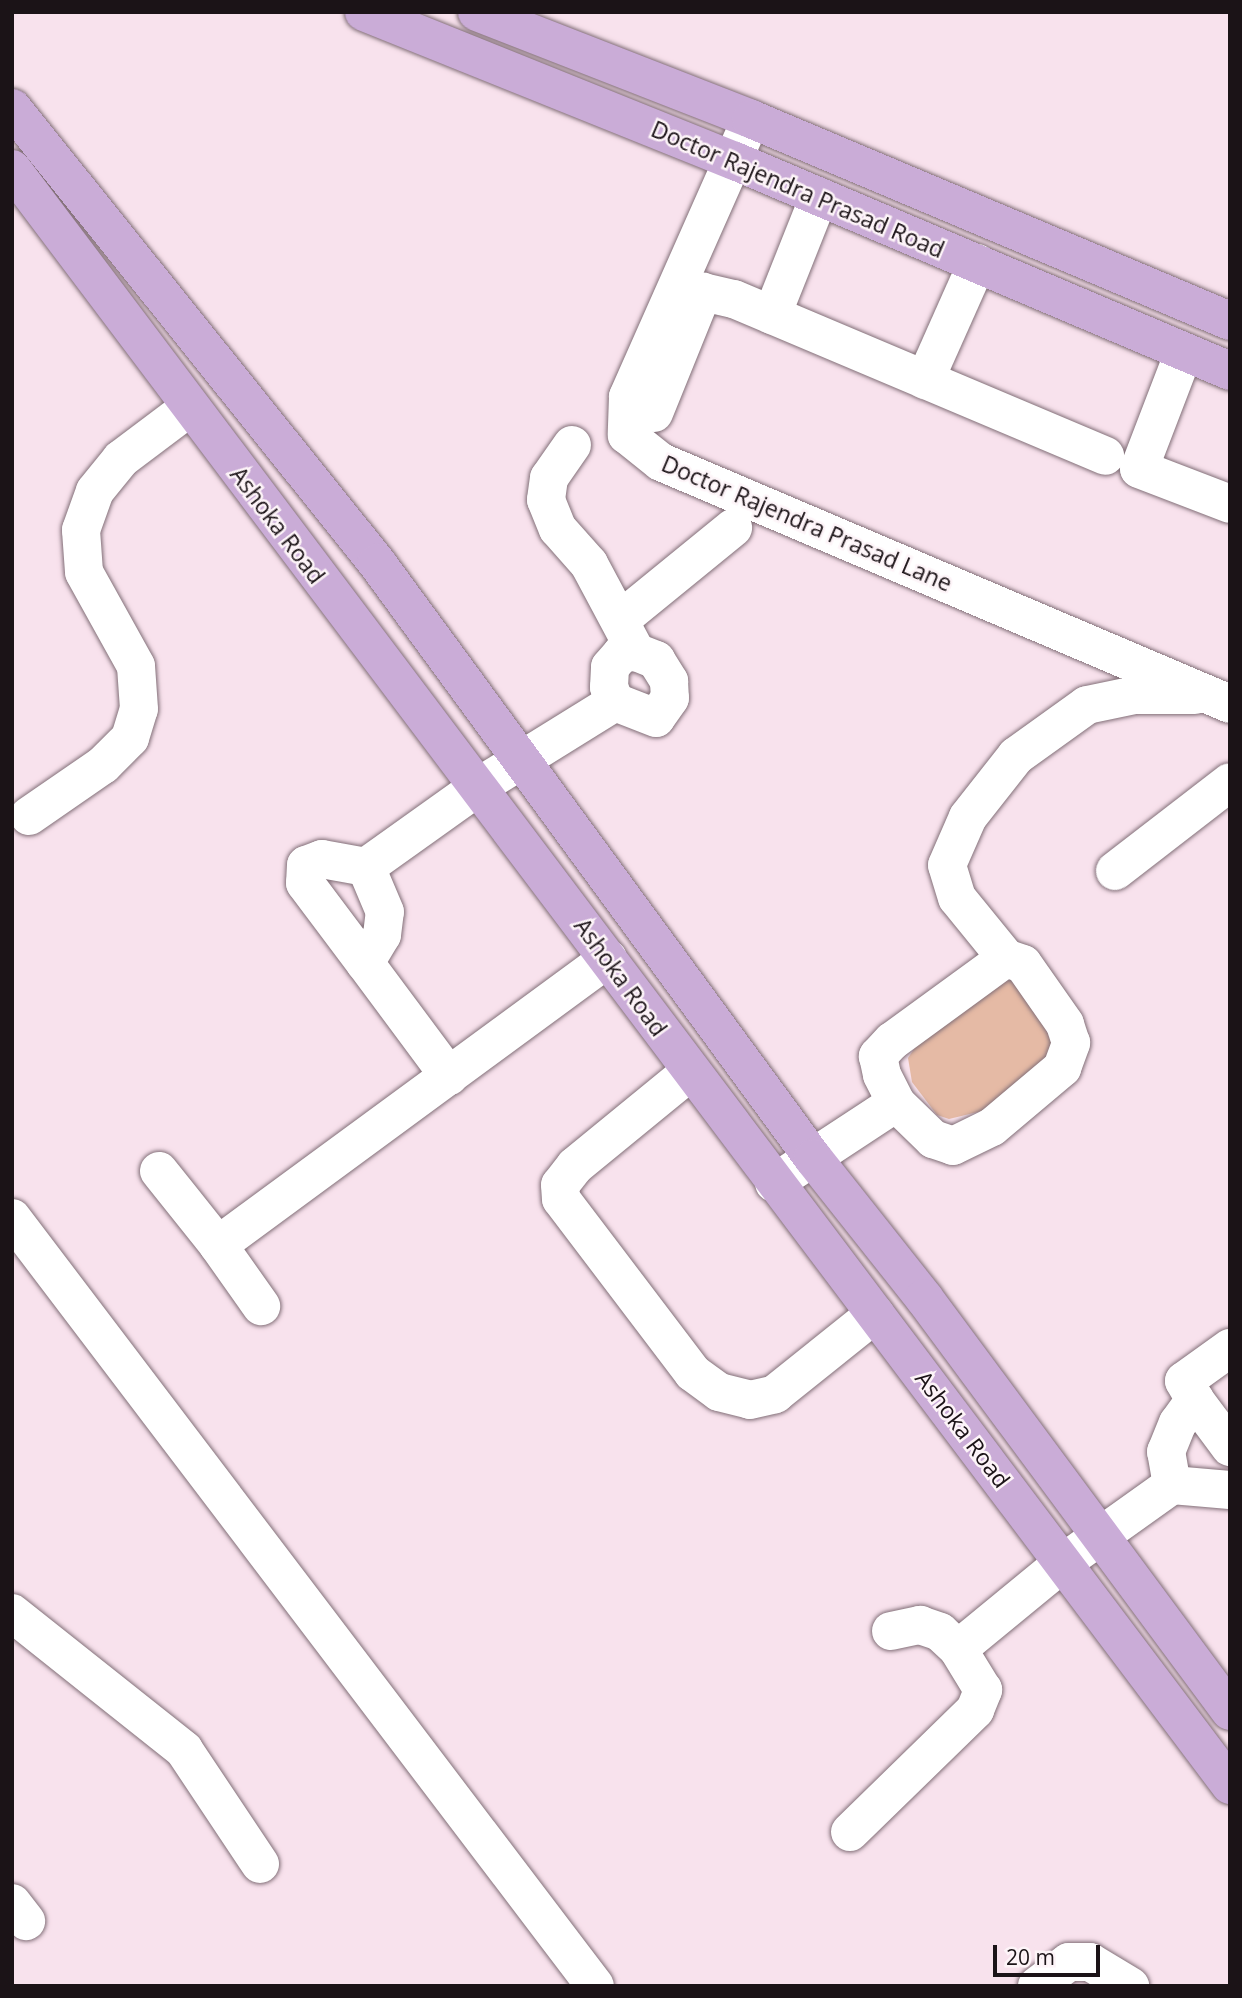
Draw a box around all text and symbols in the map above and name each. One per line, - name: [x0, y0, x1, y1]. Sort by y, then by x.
- street label: Doctor Rajendra Prasad Road: [647, 115, 949, 263]
- street label: Doctor Rajendra Prasad Lane: [658, 449, 956, 597]
- street label: Ashoka Road: [225, 461, 331, 589]
- street label: Ashoka Road: [569, 913, 673, 1041]
- street label: Ashoka Road: [910, 1365, 1016, 1493]
- scale bar: [997, 1932, 1104, 1976]
- text: 20 m: [1006, 1943, 1055, 1971]

